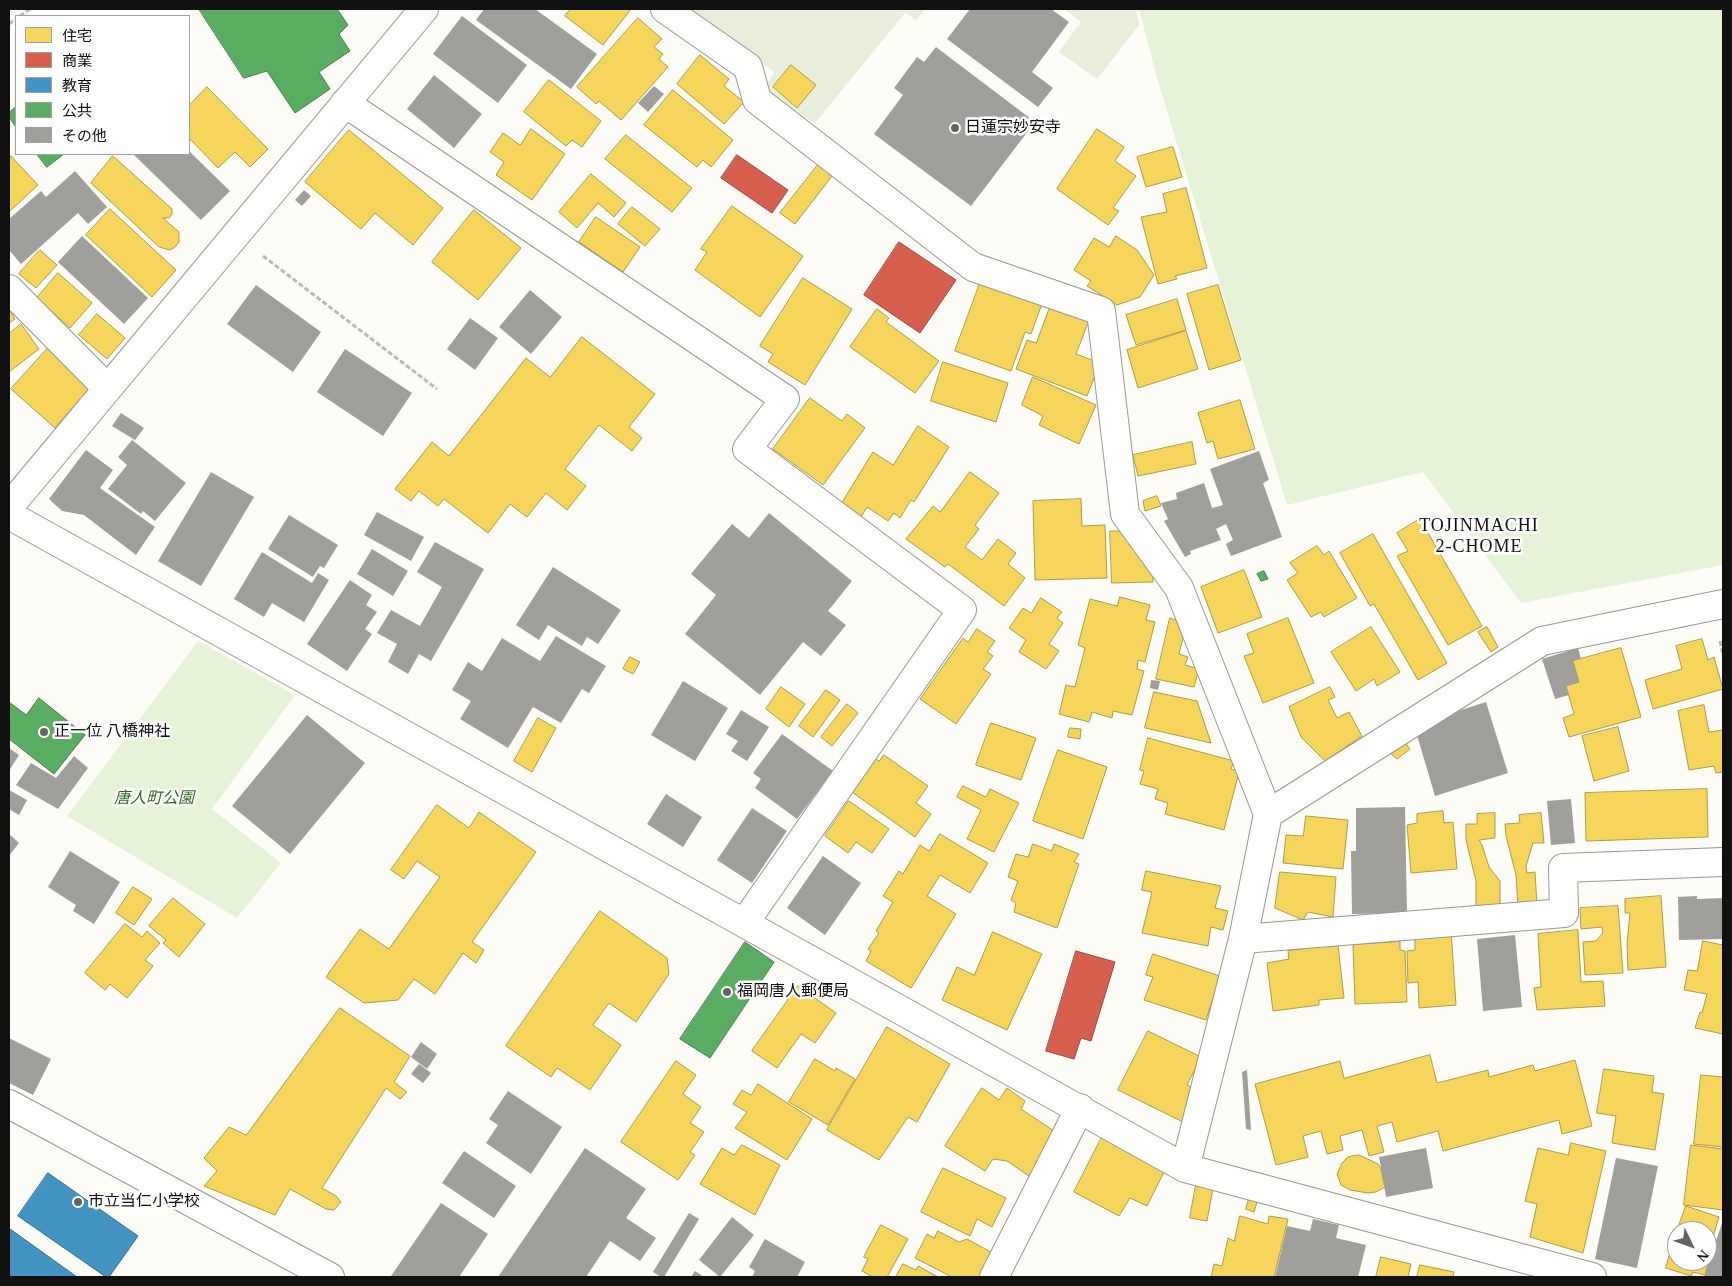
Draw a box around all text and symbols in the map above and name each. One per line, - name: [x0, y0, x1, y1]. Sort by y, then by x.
- legend: [15, 15, 190, 155]
- text: 住宅: [62, 28, 92, 44]
- text: 商業: [62, 53, 92, 69]
- text: 教育: [62, 78, 92, 94]
- text: 公共: [62, 103, 92, 119]
- place label: 日蓮宗妙安寺: [965, 118, 1061, 138]
- marker: 日蓮宗妙安寺: [949, 122, 961, 134]
- text: その他: [62, 128, 107, 144]
- district label: TOJINMACHI 2-CHOME: [1418, 515, 1540, 558]
- place label: 正一位 八橋神社: [54, 722, 170, 742]
- marker: 正一位 八橋神社: [38, 726, 50, 738]
- park label: 唐人町公園: [114, 789, 194, 809]
- place label: 福岡唐人郵便局: [737, 982, 849, 1002]
- marker: 福岡唐人郵便局: [721, 986, 733, 998]
- place label: 市立当仁小学校: [88, 1192, 200, 1212]
- marker: 市立当仁小学校: [72, 1196, 84, 1208]
- north arrow: [1667, 1221, 1717, 1271]
- text: N: [1694, 1247, 1712, 1264]

